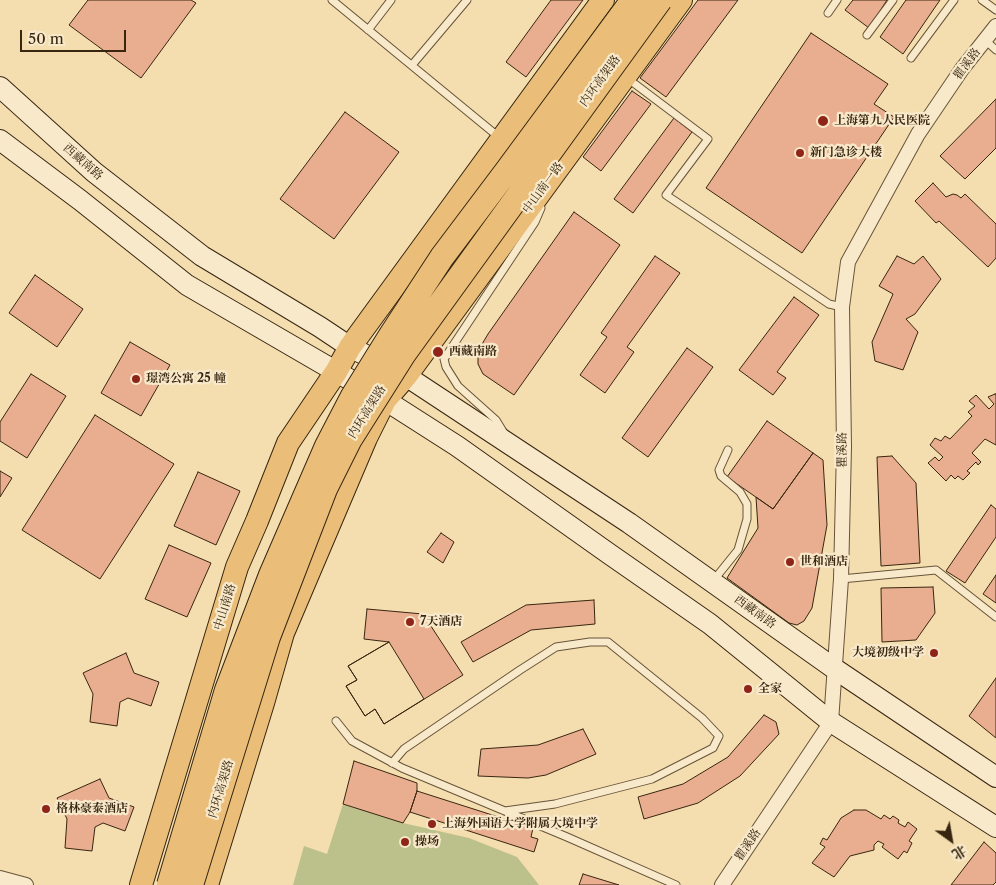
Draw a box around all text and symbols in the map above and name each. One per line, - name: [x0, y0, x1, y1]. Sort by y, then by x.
- scale bar: [22, 20, 129, 52]
- text: 50 m: [28, 29, 64, 48]
- street label: 瞿溪路: [950, 45, 984, 83]
- street label: 内环高架路: [577, 52, 623, 110]
- marker: 上海第九人民医院: [816, 114, 830, 128]
- place label: 上海第九人民医院: [834, 114, 930, 128]
- street label: 西藏南路: [60, 141, 106, 183]
- place label: 新门急诊大楼: [810, 146, 882, 160]
- marker: 新门急诊大楼: [794, 147, 806, 159]
- street label: 中山南一路: [520, 159, 566, 217]
- marker: 西藏南路: [431, 345, 445, 359]
- place label: 西藏南路: [449, 345, 497, 359]
- place label: 璟湾公寓 25 幢: [146, 372, 226, 386]
- marker: 璟湾公寓 25 幢: [130, 373, 142, 385]
- street label: 内环高架路: [345, 383, 389, 441]
- street label: 瞿溪路: [836, 432, 850, 468]
- place label: 世和酒店: [800, 555, 848, 569]
- marker: 世和酒店: [784, 556, 796, 568]
- street label: 中山南路: [211, 582, 239, 632]
- street label: 西藏南路: [731, 592, 779, 632]
- place label: 7天酒店: [420, 615, 462, 629]
- marker: 7天酒店: [404, 616, 416, 628]
- place label: 大境初级中学: [852, 646, 924, 660]
- marker: 大境初级中学: [928, 647, 940, 659]
- place label: 全家: [758, 682, 782, 696]
- marker: 全家: [742, 683, 754, 695]
- street label: 内环高架路: [205, 758, 237, 820]
- place label: 格林豪泰酒店: [56, 802, 128, 816]
- marker: 格林豪泰酒店: [40, 803, 52, 815]
- north arrow: [926, 815, 976, 865]
- place label: 上海外国语大学附属大境中学: [442, 817, 598, 831]
- marker: 上海外国语大学附属大境中学: [426, 818, 438, 830]
- street label: 瞿溪路: [732, 826, 764, 864]
- place label: 操场: [415, 835, 439, 849]
- marker: 操场: [399, 836, 411, 848]
- text: 北: [948, 841, 970, 864]

